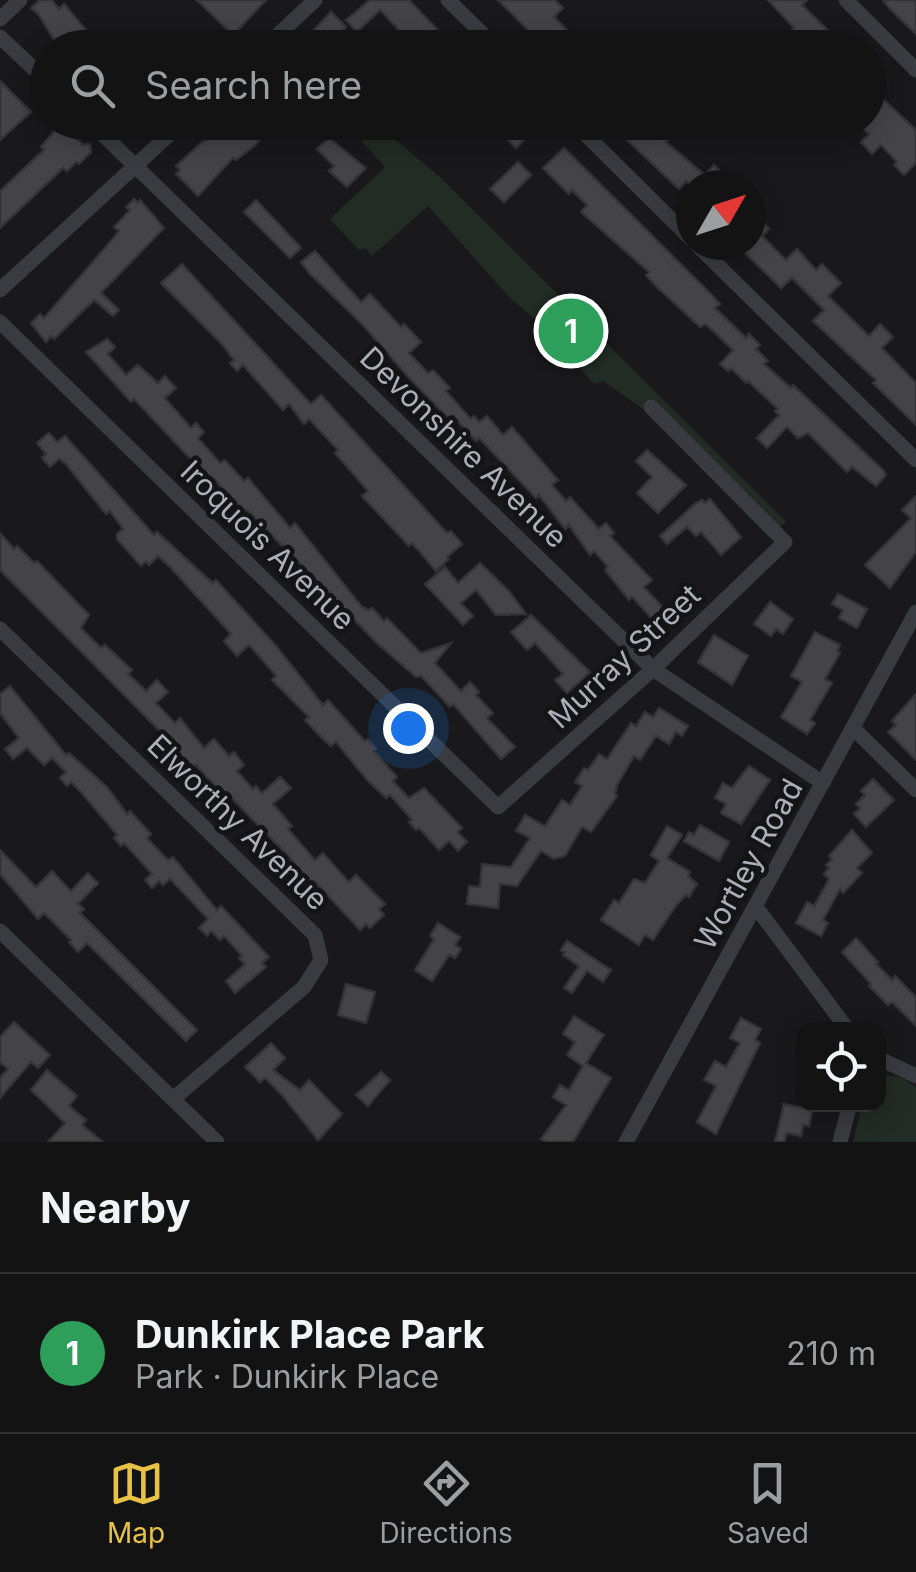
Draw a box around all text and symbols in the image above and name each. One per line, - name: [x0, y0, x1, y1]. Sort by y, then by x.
- search box: [30, 30, 886, 140]
- icon: search: [65, 58, 120, 113]
- text: Search here: [145, 62, 362, 108]
- north arrow: [676, 170, 766, 260]
- pin: 1: [538, 294, 604, 368]
- street label: Devonshire Avenue: [353, 339, 575, 555]
- street label: Iroquois Avenue: [174, 453, 362, 637]
- street label: Murray Street: [541, 576, 707, 735]
- your location: [383, 703, 434, 754]
- street label: Elworthy Avenue: [140, 727, 336, 917]
- street label: Wortley Road: [686, 772, 810, 956]
- map controls: [796, 1022, 886, 1112]
- button: locate: [796, 1022, 886, 1112]
- text: Nearby: [40, 1182, 191, 1233]
- text: Dunkirk Place Park: [135, 1311, 485, 1357]
- text: 1: [66, 1334, 79, 1373]
- text: 210 m: [786, 1334, 876, 1373]
- text: Park · Dunkirk Place: [135, 1357, 439, 1396]
- tab: Map: [107, 1456, 165, 1550]
- tab: Directions: [379, 1456, 513, 1550]
- tab: Saved: [727, 1456, 809, 1550]

